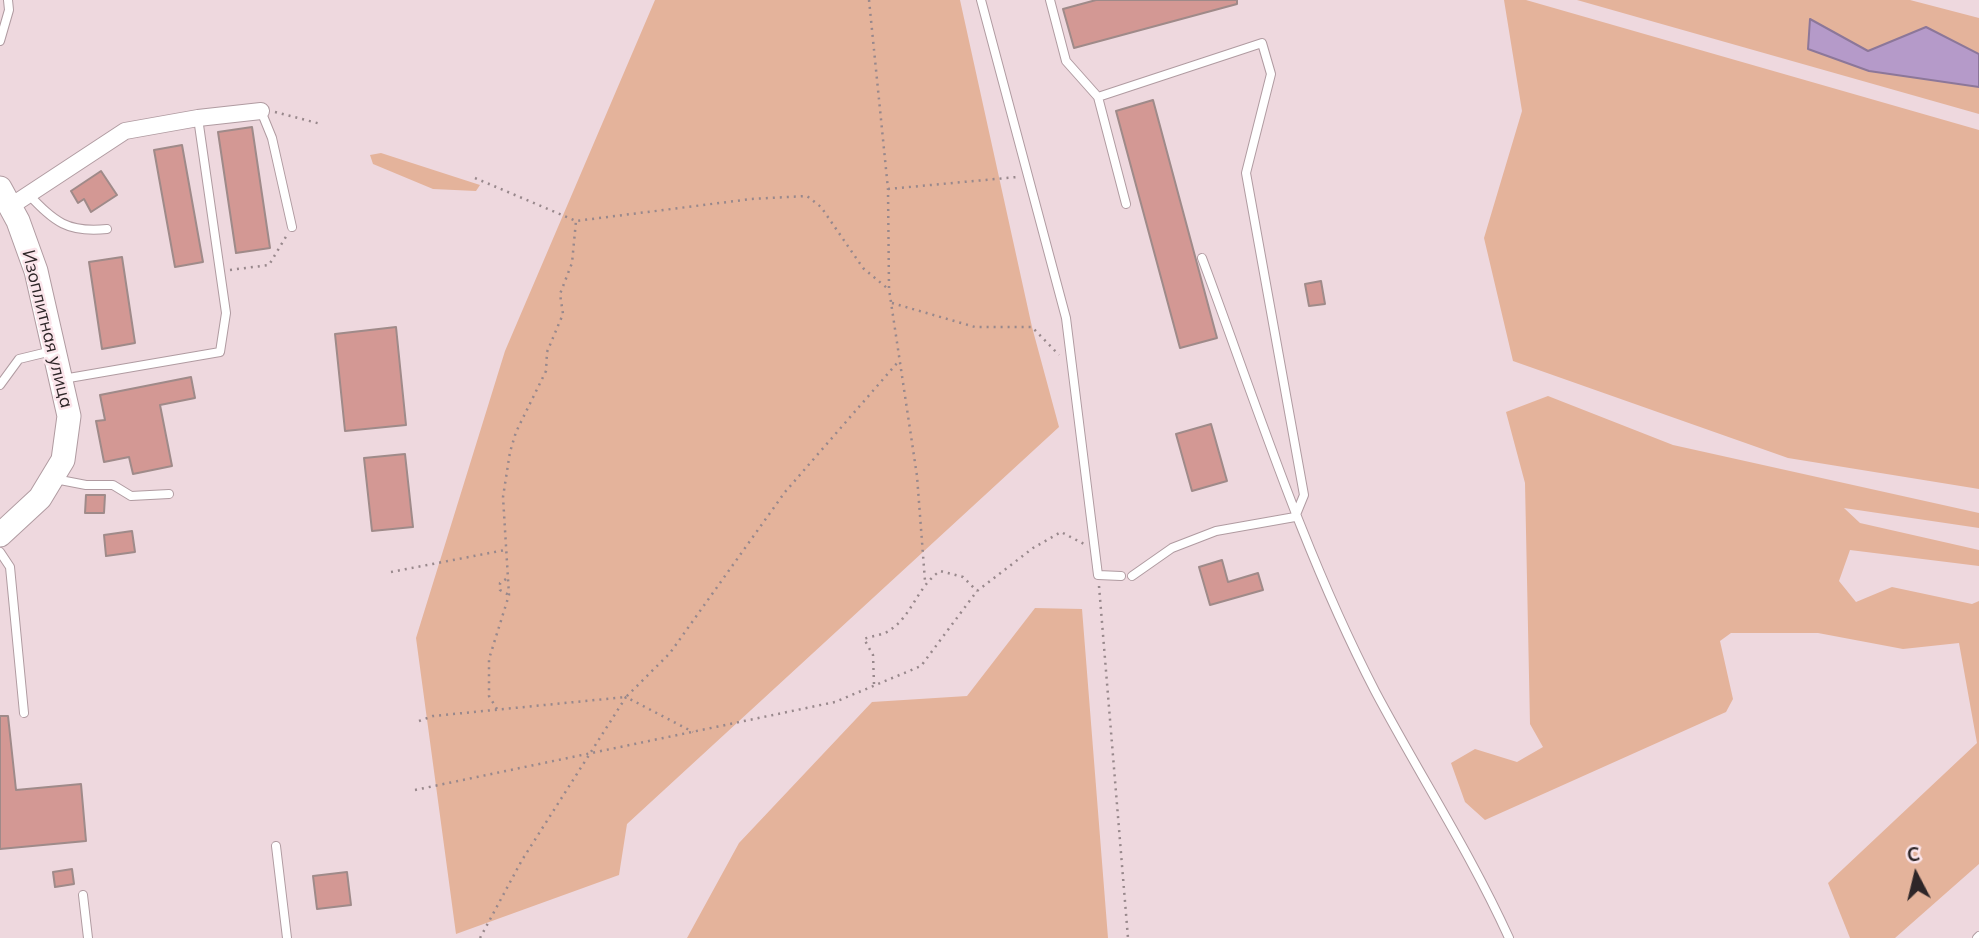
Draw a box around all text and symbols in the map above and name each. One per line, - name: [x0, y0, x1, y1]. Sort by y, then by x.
- street label: Изоплитная улица: [17, 248, 77, 410]
- north arrow: [1881, 840, 1951, 910]
- text: С: [1906, 841, 1921, 867]

